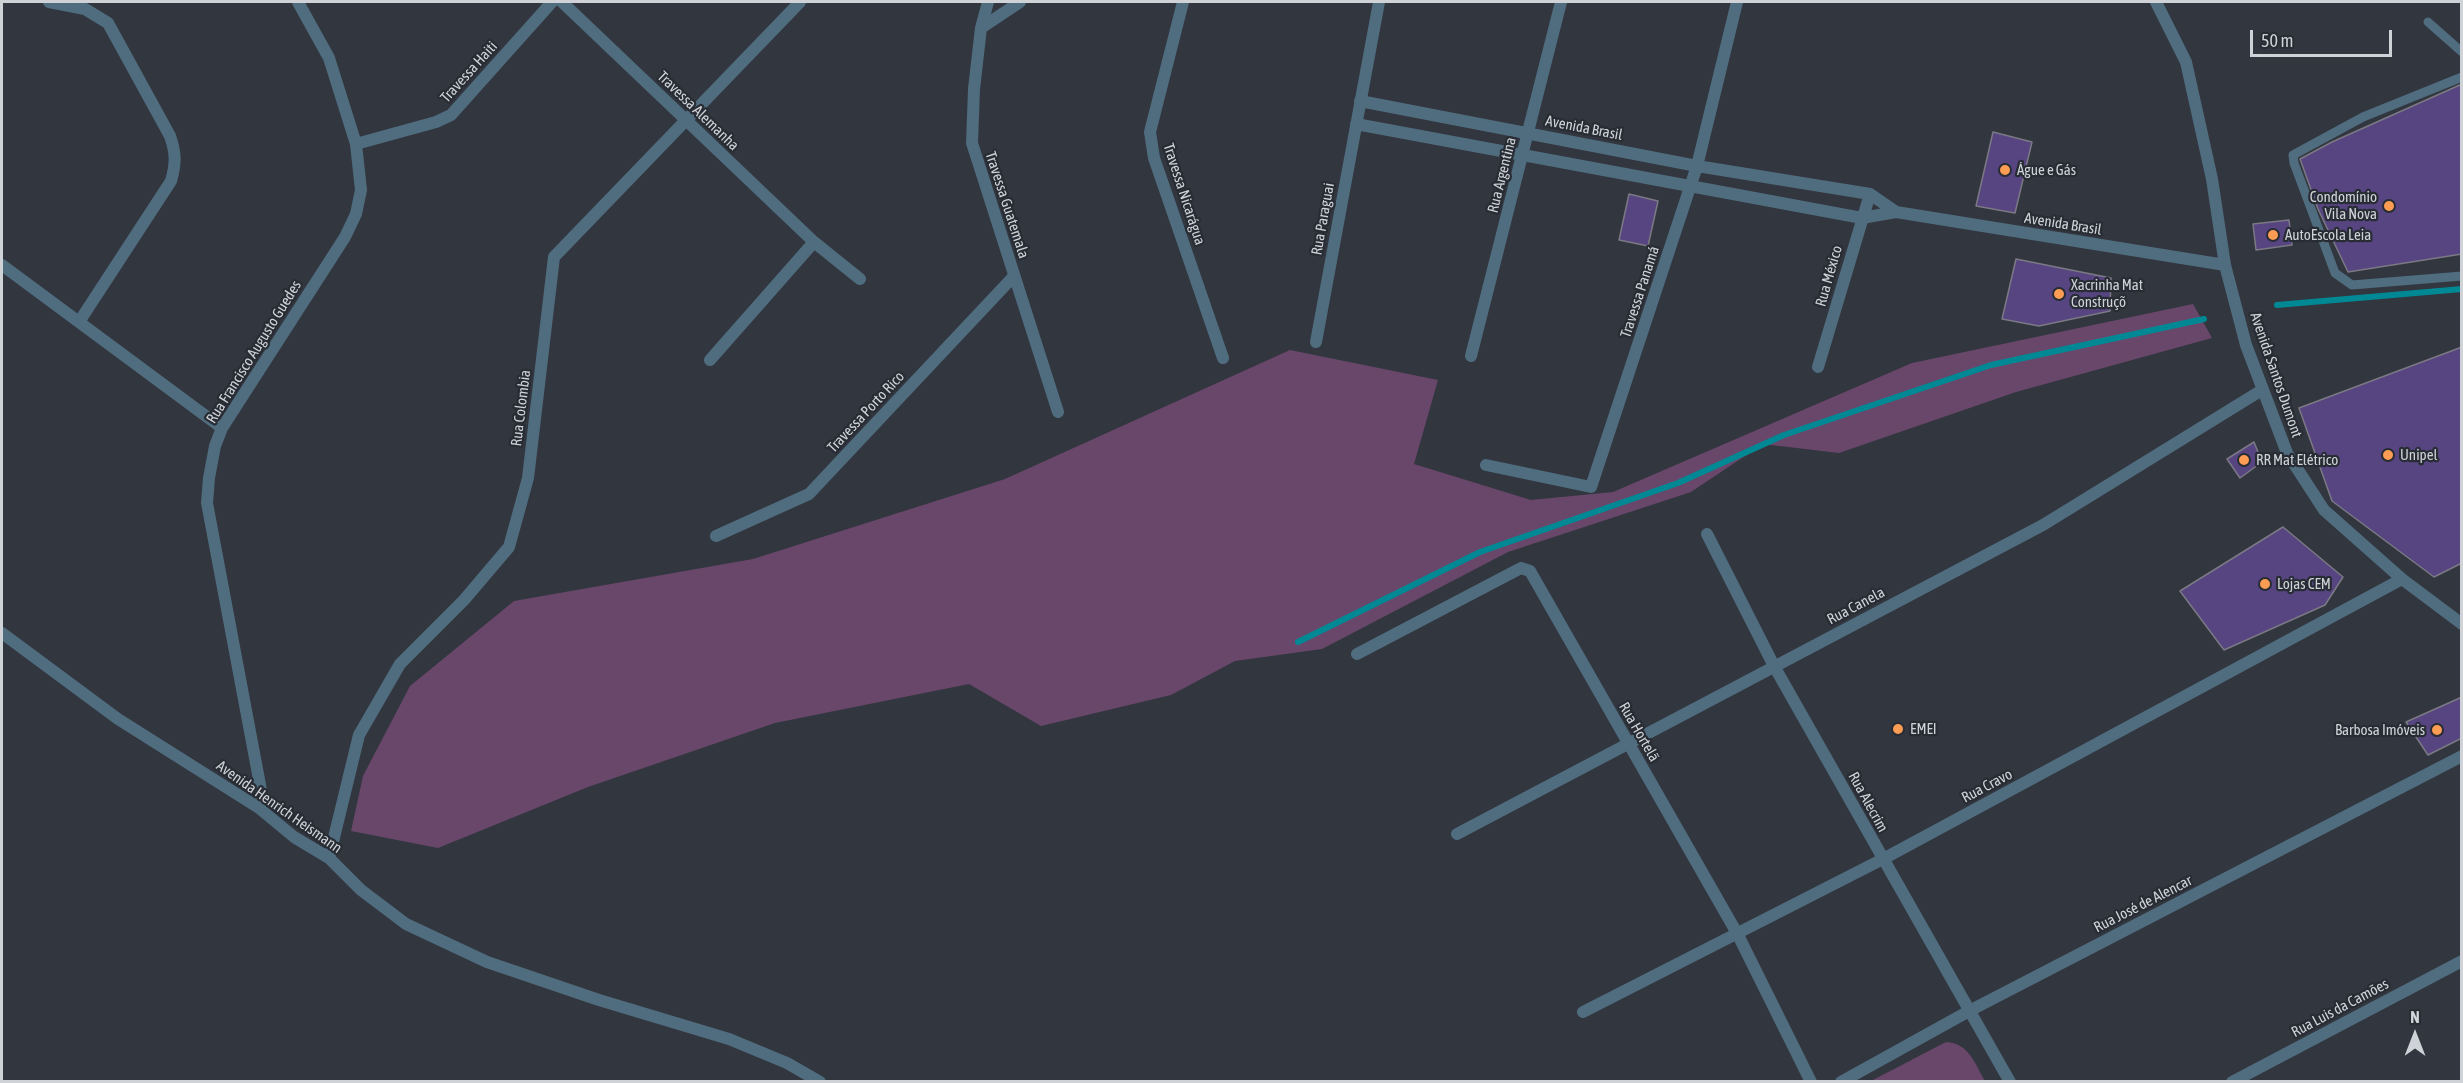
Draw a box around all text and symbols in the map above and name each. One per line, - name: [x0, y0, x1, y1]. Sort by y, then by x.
- scale bar: [2253, 18, 2396, 56]
- text: 50 m: [2261, 30, 2293, 51]
- street label: Travessa Haiti: [437, 38, 501, 106]
- street label: Travessa Alemanha: [653, 68, 743, 154]
- street label: Avenida Brasil: [1544, 112, 1624, 144]
- street label: Rua Argentina: [1484, 135, 1520, 215]
- street label: Travessa Nicarágua: [1159, 141, 1209, 247]
- street label: Travessa Guatemala: [981, 149, 1033, 261]
- place label: Águe e Gás: [2017, 161, 2076, 179]
- marker: Águe e Gás: [1998, 163, 2012, 177]
- street label: Rua Paraguai: [1308, 181, 1338, 257]
- place label: Condomínio Vila Nova: [2310, 188, 2377, 223]
- marker: Condomínio Vila Nova: [2382, 199, 2396, 213]
- street label: Avenida Brasil: [2023, 209, 2103, 239]
- place label: AutoEscola Leia: [2285, 226, 2371, 244]
- marker: AutoEscola Leia: [2266, 228, 2280, 242]
- street label: Rua México: [1812, 243, 1846, 309]
- street label: Travessa Panamá: [1617, 244, 1663, 340]
- place label: Xacrinha Mat Construçõ: [2071, 276, 2143, 311]
- street label: Rua Francisco Augusto Guedes: [203, 277, 305, 427]
- marker: Xacrinha Mat Construçõ: [2052, 287, 2066, 301]
- street label: Avenida Santos Dumont: [2246, 310, 2306, 440]
- street label: Travessa Porto Rico: [824, 368, 908, 456]
- street label: Rua Colombia: [507, 369, 535, 447]
- place label: Unipel: [2400, 446, 2437, 464]
- marker: Unipel: [2381, 448, 2395, 462]
- place label: RR Mat Elétrico: [2256, 451, 2338, 469]
- marker: RR Mat Elétrico: [2237, 453, 2251, 467]
- place label: Lojas CEM: [2277, 575, 2331, 593]
- marker: Lojas CEM: [2258, 577, 2272, 591]
- street label: Rua Canela: [1824, 583, 1888, 629]
- street label: Rua Hortelã: [1615, 699, 1663, 765]
- place label: EMEI: [1910, 720, 1937, 738]
- place label: Barbosa Imóveis: [2335, 721, 2425, 739]
- marker: EMEI: [1891, 722, 1905, 736]
- marker: Barbosa Imóveis: [2430, 723, 2444, 737]
- street label: Avenida Henrich Heismann: [213, 757, 345, 857]
- street label: Rua Cravo: [1959, 765, 2015, 807]
- street label: Rua Alecrim: [1844, 769, 1892, 835]
- street label: Rua José de Alencar: [2091, 871, 2195, 937]
- street label: Rua Luis da Camões: [2288, 975, 2392, 1041]
- north arrow: [2385, 1005, 2445, 1065]
- text: N: [2410, 1008, 2420, 1026]

